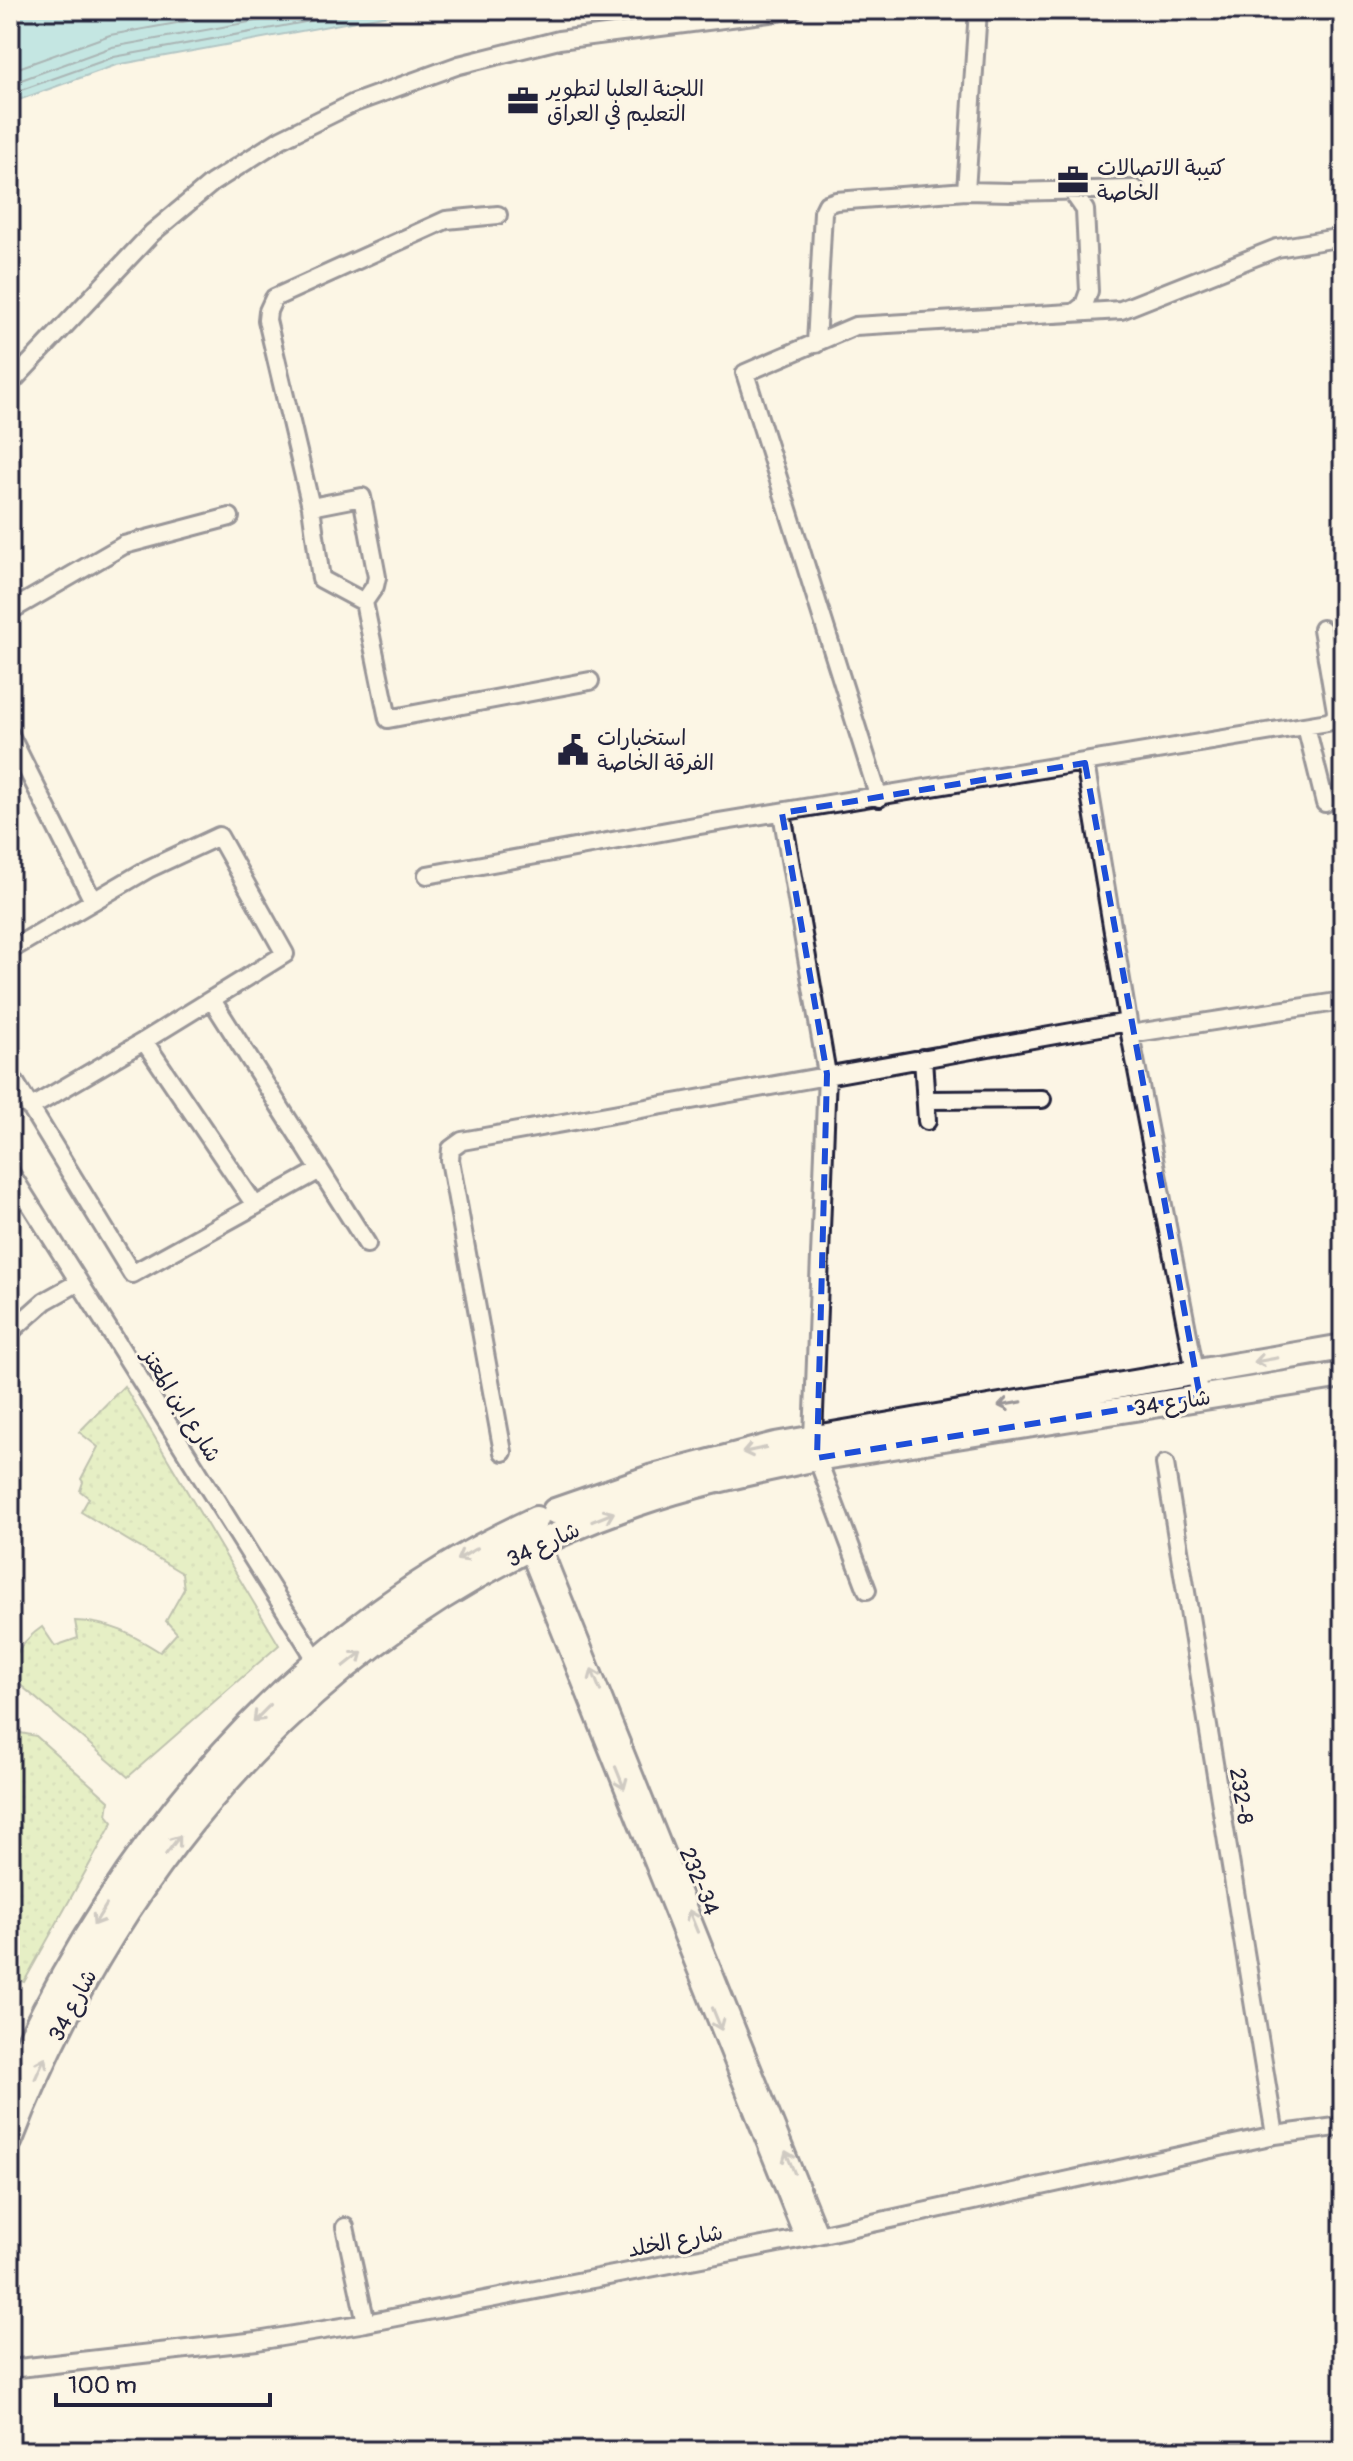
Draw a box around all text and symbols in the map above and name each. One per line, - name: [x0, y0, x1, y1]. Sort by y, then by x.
- place label: اللجنة العليا لتطوير التعليم في العراق: [545, 75, 704, 130]
- office icon: اللجنة العليا لتطوير التعليم في العراق: [506, 84, 540, 118]
- place label: كتيبة الاتصالات الخاصة: [1097, 154, 1226, 207]
- office icon: كتيبة الاتصالات الخاصة: [1056, 163, 1090, 197]
- place label: استخبارات الفرقة الخاصة: [597, 724, 714, 777]
- public building icon: استخبارات الفرقة الخاصة: [556, 733, 590, 767]
- street label: شارع ابن المعتز: [133, 1342, 227, 1468]
- one-way arrow: [1254, 1353, 1279, 1368]
- street label: شارع 34: [1132, 1383, 1213, 1424]
- one-way arrow: [998, 1397, 1023, 1412]
- one-way arrow: [742, 1443, 767, 1458]
- one-way arrow: [590, 1508, 615, 1523]
- street label: شارع 34: [502, 1516, 585, 1575]
- one-way arrow: [456, 1546, 479, 1562]
- one-way arrow: [342, 1651, 364, 1668]
- one-way arrow: [587, 1668, 602, 1693]
- one-way arrow: [252, 1703, 272, 1722]
- one-way arrow: [613, 1765, 628, 1790]
- street label: 232-8: [1223, 1766, 1259, 1826]
- one-way arrow: [164, 1835, 181, 1856]
- street label: 232-34: [673, 1843, 725, 1920]
- one-way arrow: [91, 1903, 107, 1926]
- one-way arrow: [685, 1909, 699, 1934]
- street label: شارع 34: [42, 1965, 104, 2047]
- one-way arrow: [710, 2006, 725, 2031]
- one-way arrow: [33, 2056, 48, 2080]
- one-way arrow: [782, 2150, 796, 2175]
- street label: شارع الخلد: [625, 2218, 725, 2265]
- scale bar: [56, 2357, 270, 2407]
- text: 100 m: [68, 2371, 137, 2400]

